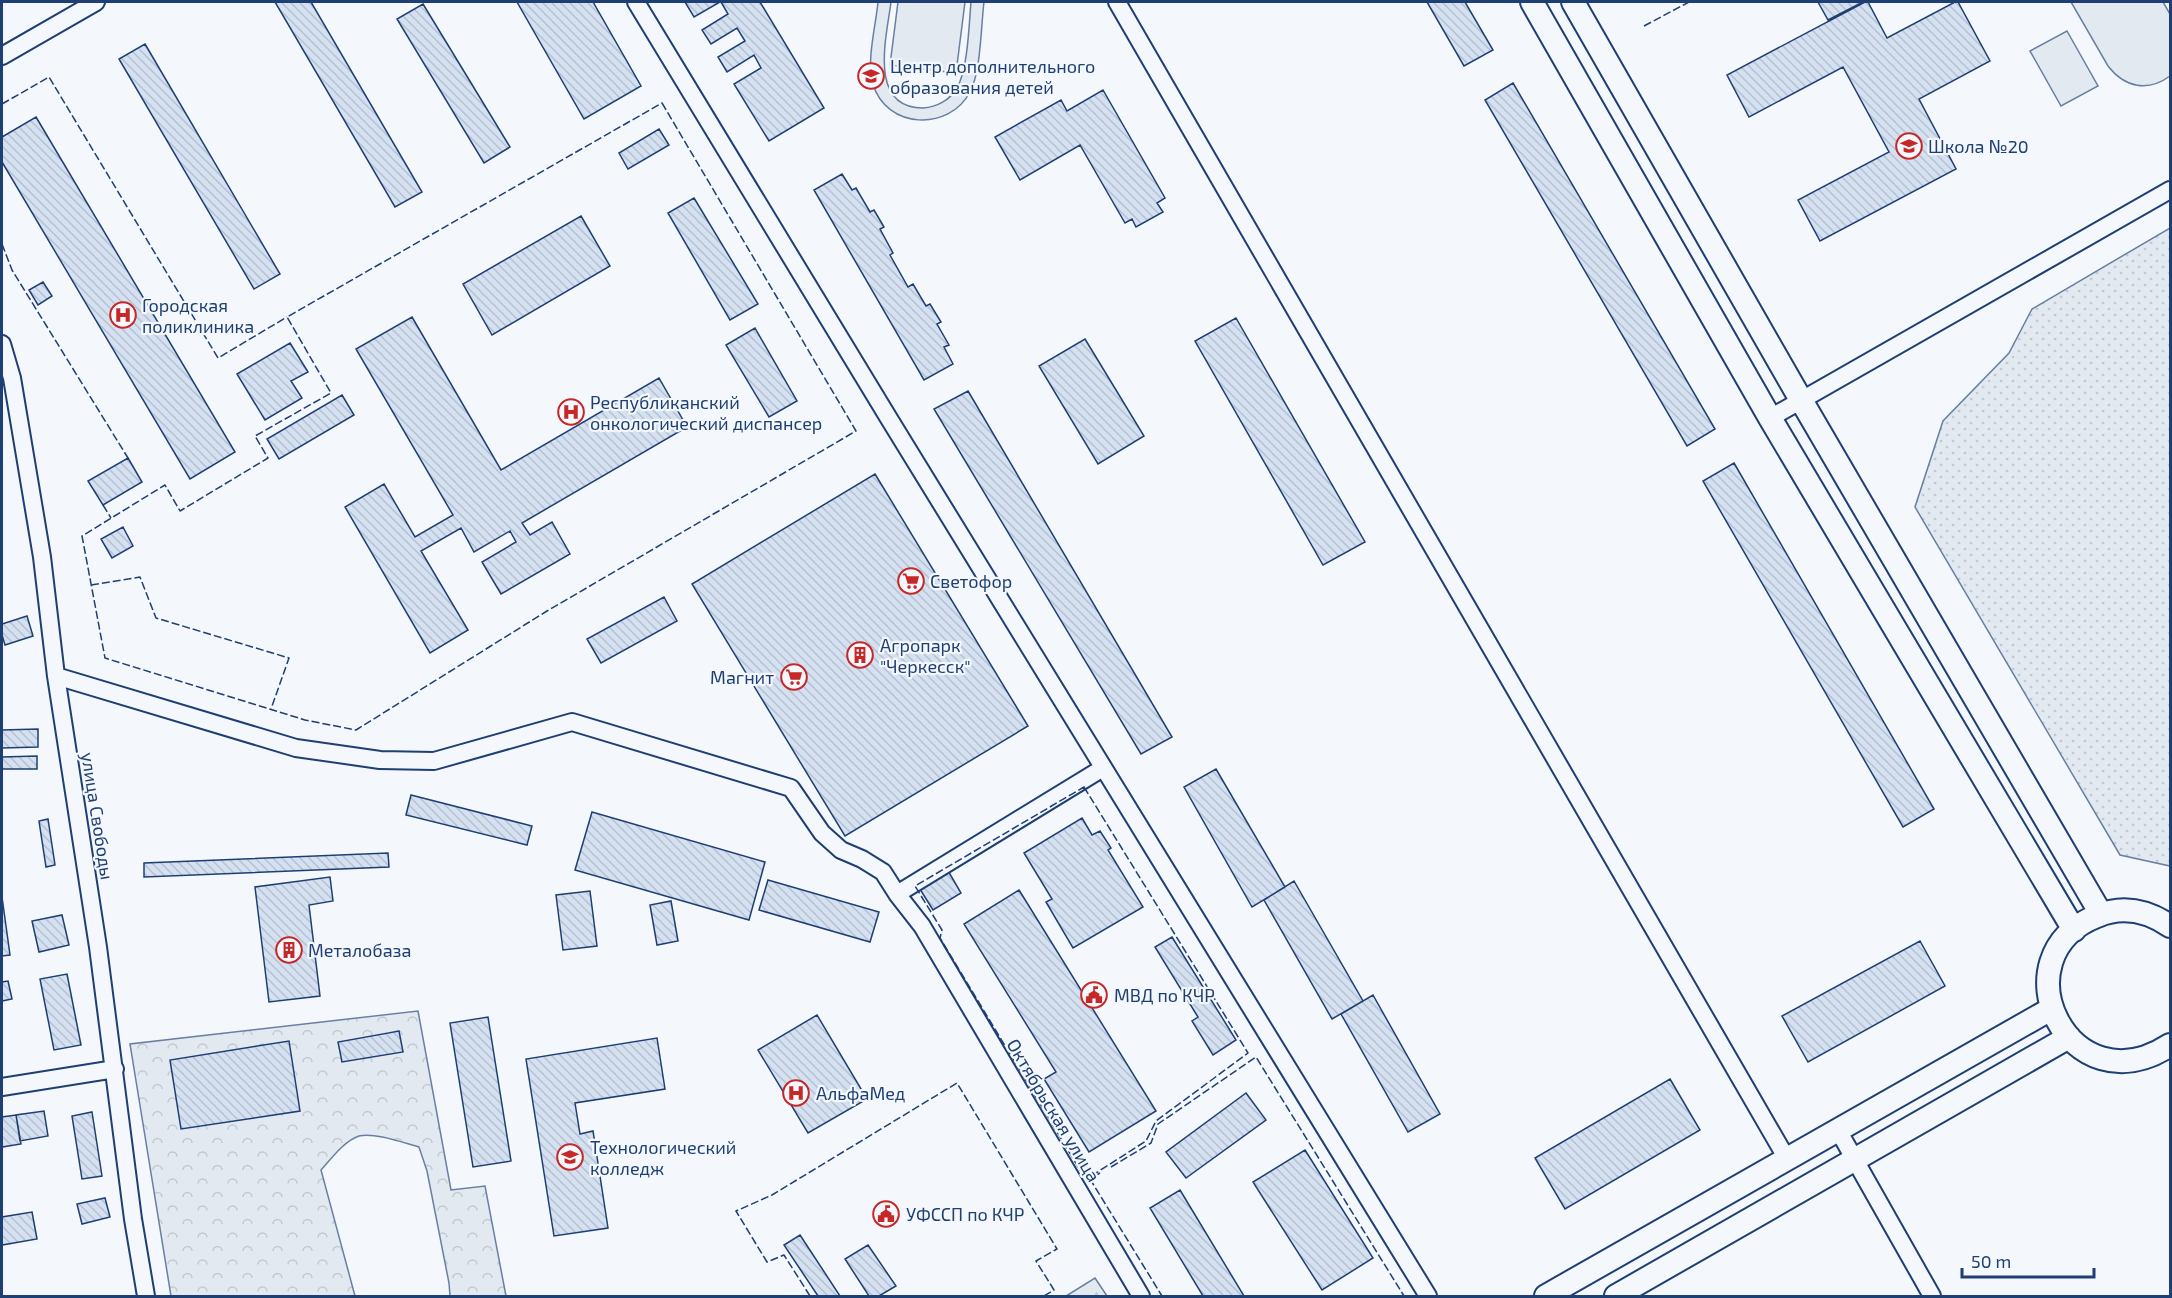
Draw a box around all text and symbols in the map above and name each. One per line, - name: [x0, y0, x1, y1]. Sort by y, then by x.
- place label: Центр дополнительного образования детей: [890, 55, 1095, 98]
- school or university icon: Центр дополнительного образования детей: [856, 61, 886, 91]
- school or university icon: Школа №20: [1894, 131, 1924, 161]
- place label: Школа №20: [1928, 135, 2029, 157]
- place label: Городская поликлиника: [142, 294, 254, 337]
- hospital icon: Городская поликлиника: [108, 300, 138, 330]
- place label: Республиканский онкологический диспансер: [590, 391, 822, 434]
- hospital icon: Республиканский онкологический диспансер: [556, 397, 586, 427]
- supermarket icon: Светофор: [896, 566, 926, 596]
- place label: Светофор: [930, 570, 1012, 592]
- place label: Агропарк "Черкесск": [880, 634, 971, 677]
- building icon: Агропарк "Черкесск": [845, 640, 875, 670]
- supermarket icon: Магнит: [779, 662, 809, 692]
- place label: Магнит: [710, 666, 774, 688]
- street label: улица Свободы: [77, 751, 119, 881]
- building icon: Металобаза: [274, 935, 304, 965]
- place label: Металобаза: [308, 939, 411, 961]
- public building icon: МВД по КЧР: [1079, 980, 1109, 1010]
- place label: МВД по КЧР: [1114, 984, 1215, 1006]
- street label: Октябрьская улица: [1003, 1035, 1105, 1185]
- hospital icon: АльфаМед: [781, 1078, 811, 1108]
- place label: АльфаМед: [816, 1082, 905, 1104]
- place label: Технологический колледж: [590, 1136, 736, 1179]
- school or university icon: Технологический колледж: [555, 1142, 585, 1172]
- public building icon: УФССП по КЧР: [871, 1199, 901, 1229]
- place label: УФССП по КЧР: [906, 1203, 1024, 1225]
- scale bar: [1962, 1241, 2094, 1279]
- text: 50 m: [1971, 1250, 2011, 1272]

